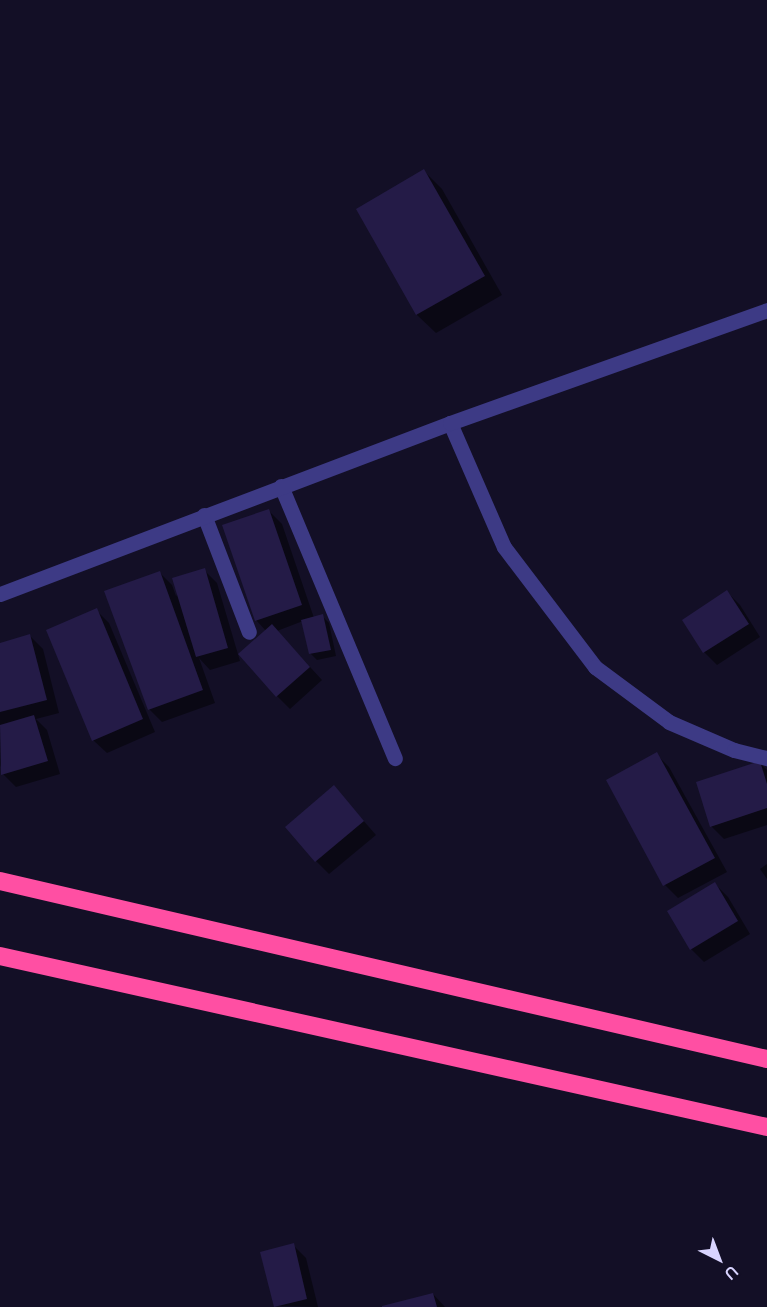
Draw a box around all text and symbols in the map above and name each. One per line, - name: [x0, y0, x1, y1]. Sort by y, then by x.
- north arrow: [689, 1229, 749, 1289]
- text: U: [719, 1260, 743, 1285]

